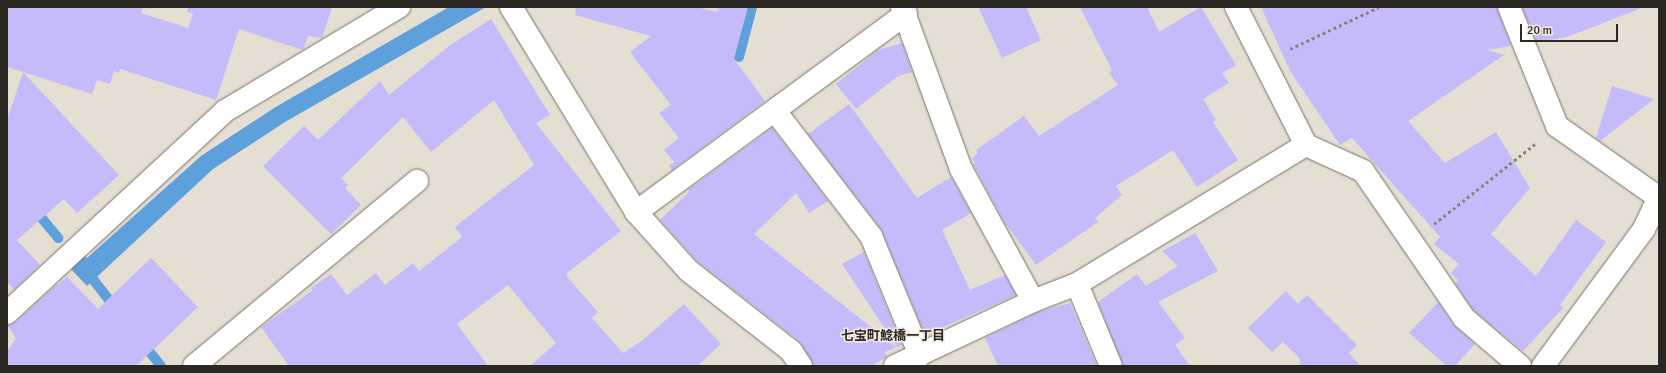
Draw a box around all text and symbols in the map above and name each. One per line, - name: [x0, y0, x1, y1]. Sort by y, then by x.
- scale bar: [1522, 16, 1620, 42]
- text: 20 m: [1527, 23, 1552, 38]
- district label: 七宝町鯰橋一丁目: [841, 328, 945, 344]

